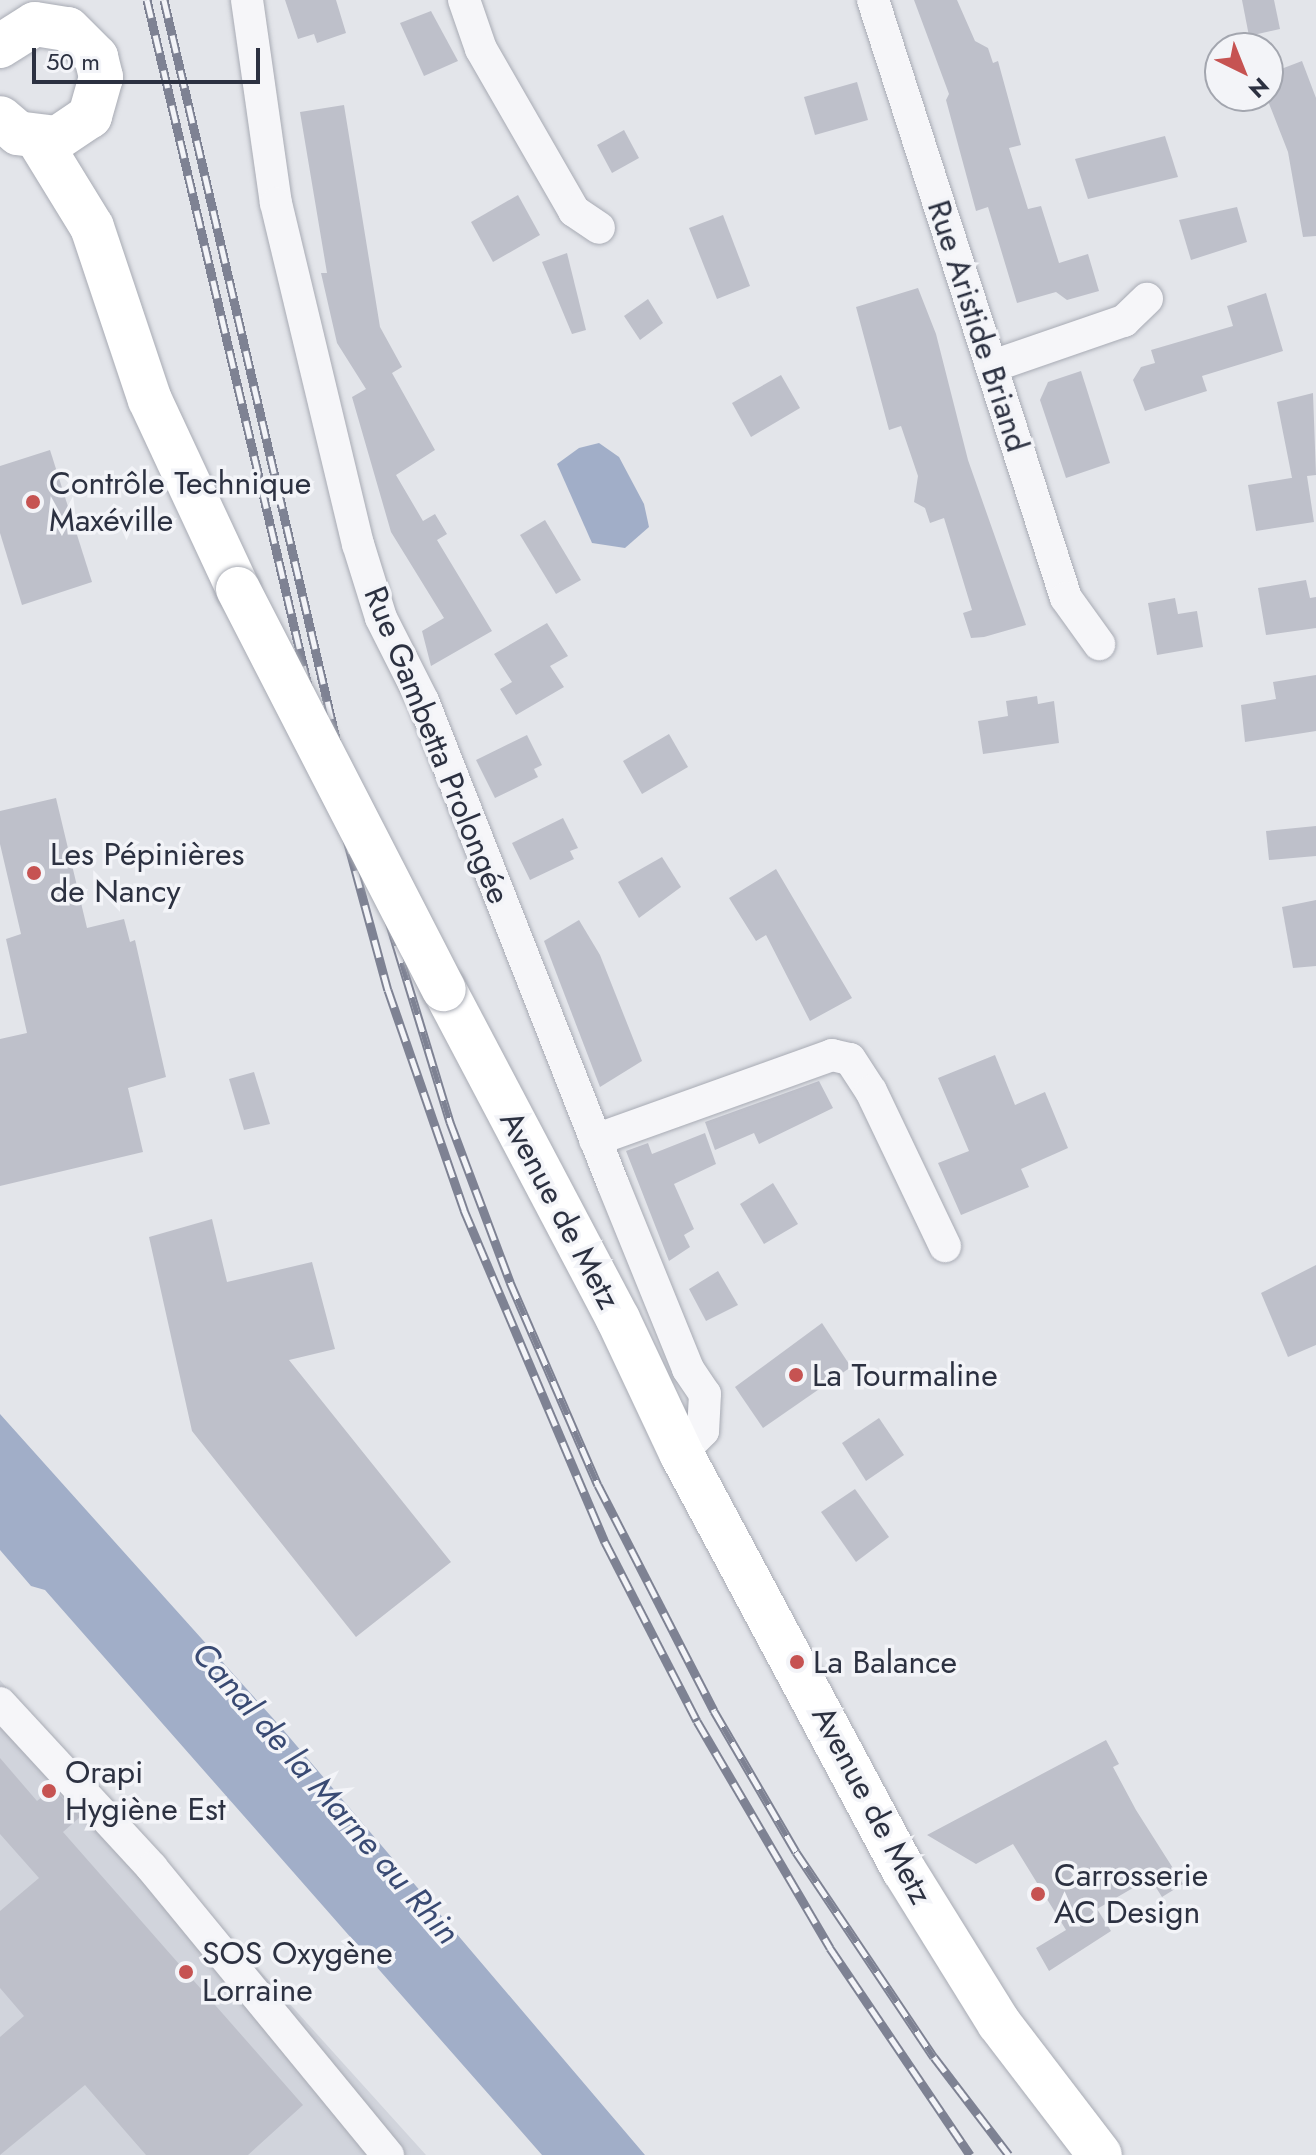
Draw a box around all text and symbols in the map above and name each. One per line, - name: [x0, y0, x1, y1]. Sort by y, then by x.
- scale bar: [36, 32, 264, 82]
- north arrow: [1204, 32, 1284, 112]
- text: 50 m: [46, 44, 100, 79]
- text: N: [1242, 70, 1276, 106]
- street label: Rue Aristide Briand: [919, 195, 1037, 457]
- place label: Contrôle Technique Maxéville: [49, 465, 311, 540]
- marker: Contrôle Technique Maxéville: [24, 493, 42, 511]
- street label: Rue Gambetta Prolongée: [356, 581, 518, 909]
- place label: Les Pépinières de Nancy: [50, 836, 244, 911]
- marker: Les Pépinières de Nancy: [25, 864, 43, 882]
- street label: Avenue de Metz: [492, 1105, 628, 1315]
- place label: La Tourmaline: [812, 1356, 998, 1394]
- marker: La Tourmaline: [787, 1366, 805, 1384]
- water label: Canal de la Marne au Rhin: [184, 1633, 468, 1953]
- place label: La Balance: [813, 1643, 957, 1681]
- marker: La Balance: [788, 1653, 806, 1671]
- street label: Avenue de Metz: [804, 1700, 940, 1910]
- place label: Orapi Hygiène Est: [65, 1754, 226, 1829]
- marker: Orapi Hygiène Est: [40, 1782, 58, 1800]
- place label: Carrosserie AC Design: [1054, 1857, 1208, 1932]
- marker: Carrosserie AC Design: [1029, 1885, 1047, 1903]
- place label: SOS Oxygène Lorraine: [202, 1935, 393, 2010]
- marker: SOS Oxygène Lorraine: [177, 1963, 195, 1981]

